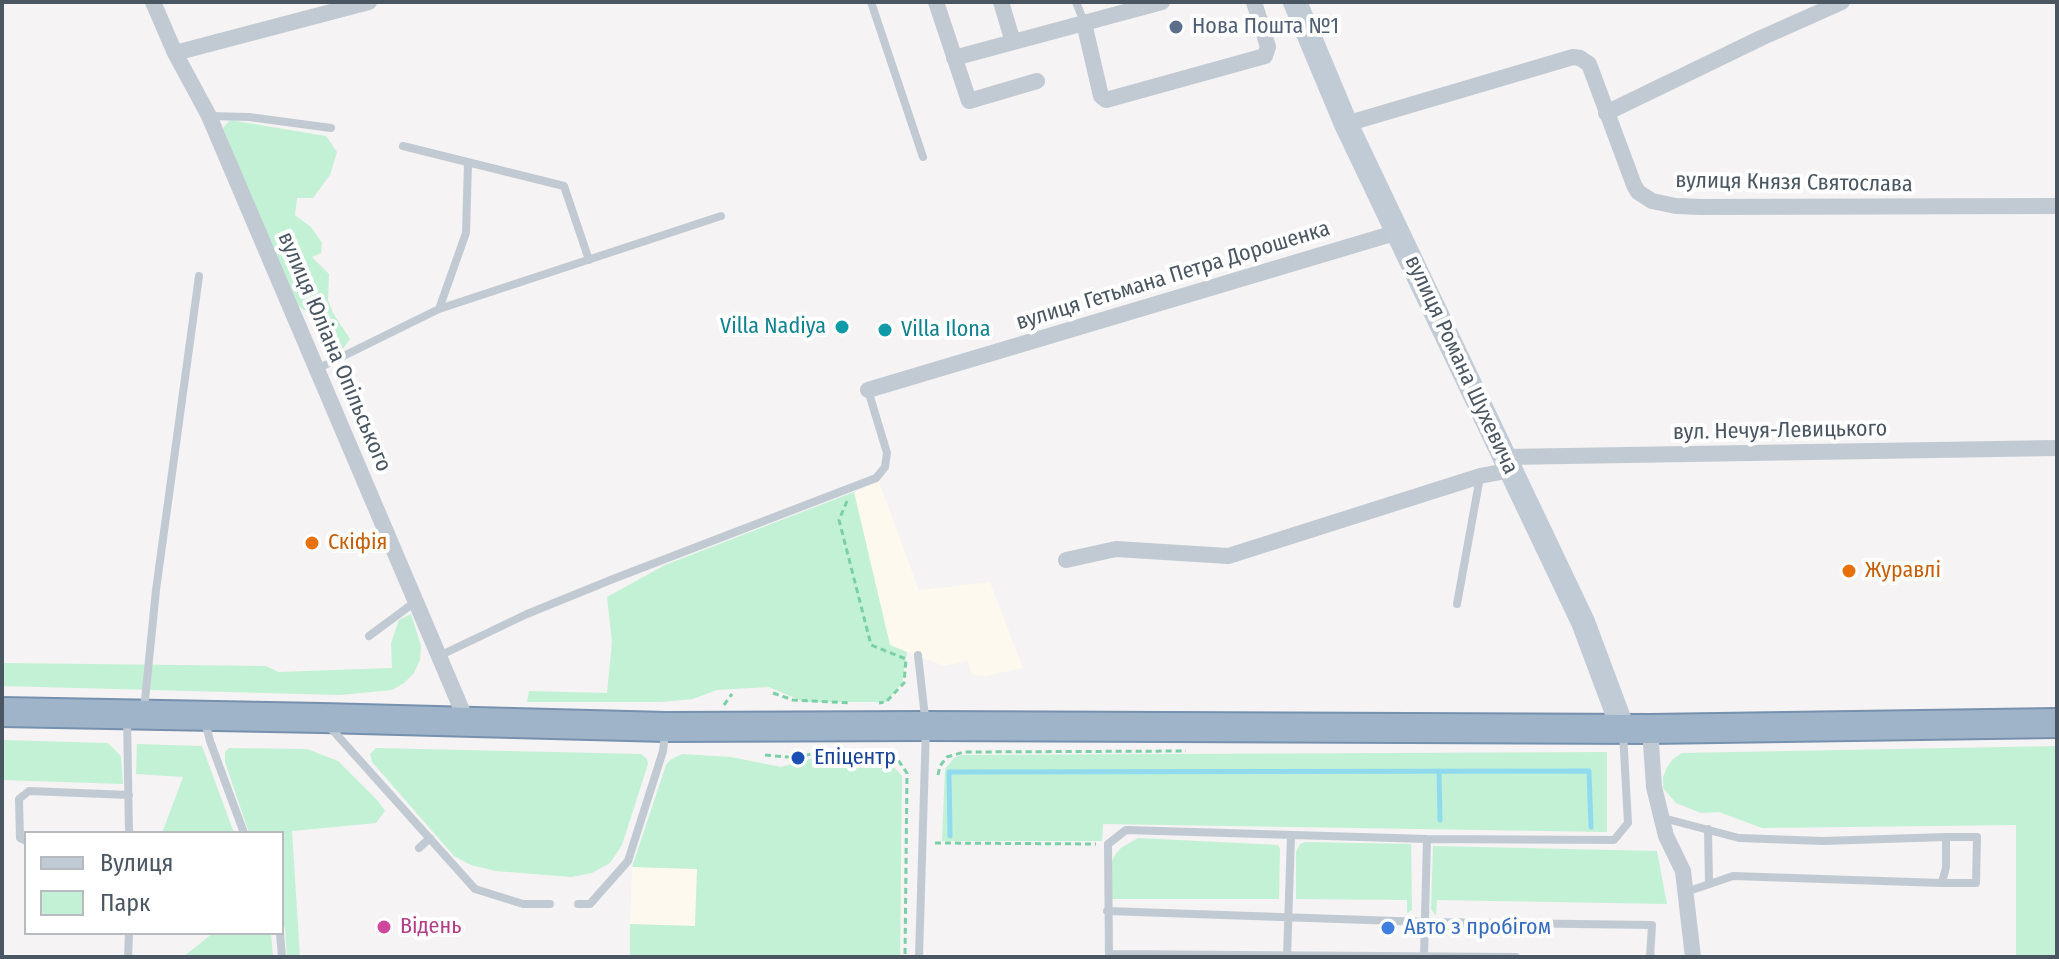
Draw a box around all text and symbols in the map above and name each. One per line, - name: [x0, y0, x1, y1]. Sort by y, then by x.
- place label: Нова Пошта №1: [1192, 14, 1339, 40]
- marker: Нова Пошта №1: [1167, 18, 1185, 36]
- street label: вулиця Князя Святослава: [1675, 168, 1913, 198]
- street label: вулиця Гетьмана Петра Дорошенка: [1013, 216, 1333, 336]
- street label: вулиця Юліана Опільського: [272, 228, 396, 476]
- street label: вулиця Романа Шухевича: [1399, 251, 1523, 479]
- place label: Villa Nadiya: [720, 314, 826, 340]
- place label: Villa Ilona: [901, 317, 991, 343]
- marker: Villa Nadiya: [833, 318, 851, 336]
- marker: Villa Ilona: [876, 321, 894, 339]
- street label: вул. Нечуя-Левицького: [1673, 416, 1887, 446]
- place label: Скіфія: [328, 530, 387, 556]
- marker: Скіфія: [303, 534, 321, 552]
- place label: Журавлі: [1865, 558, 1941, 584]
- marker: Журавлі: [1840, 562, 1858, 580]
- place label: Епіцентр: [814, 745, 896, 771]
- marker: Епіцентр: [789, 749, 807, 767]
- legend: [24, 831, 284, 935]
- text: Вулиця: [100, 849, 173, 877]
- text: Парк: [100, 889, 150, 917]
- place label: Відень: [400, 914, 461, 940]
- place label: Авто з пробігом: [1404, 915, 1551, 941]
- marker: Відень: [375, 918, 393, 936]
- marker: Авто з пробігом: [1379, 919, 1397, 937]

